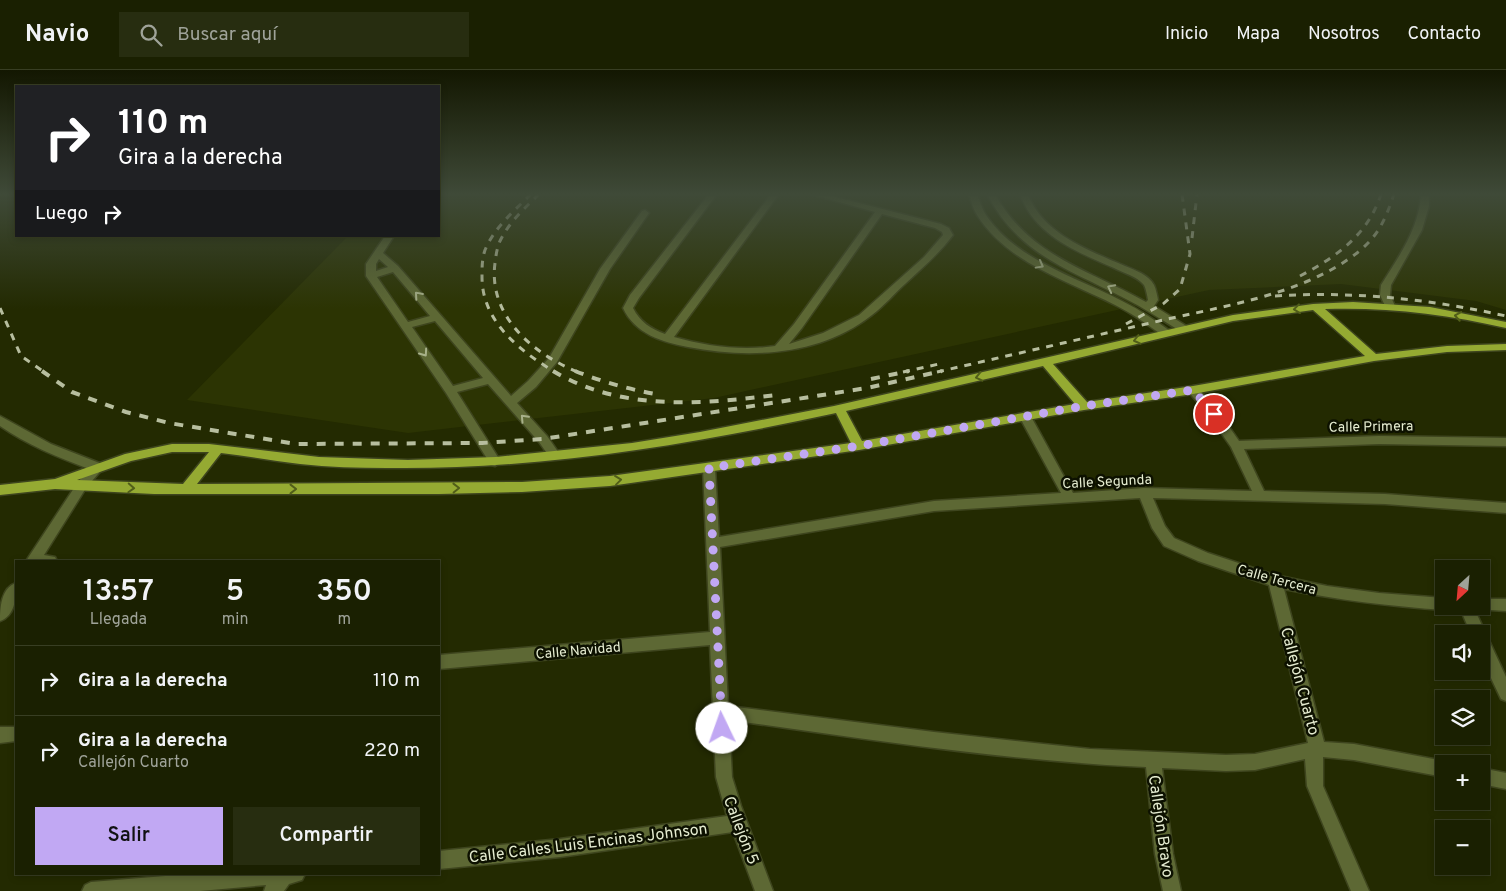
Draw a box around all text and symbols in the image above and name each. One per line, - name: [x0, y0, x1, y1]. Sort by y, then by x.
- search box: [119, 12, 469, 57]
- text: Navio: [25, 20, 89, 50]
- icon: search: [137, 21, 165, 49]
- text: Buscar aquí: [177, 23, 277, 47]
- text: Inicio: [1165, 23, 1208, 46]
- text: Mapa: [1236, 23, 1280, 46]
- text: Nosotros: [1308, 23, 1380, 46]
- text: Contacto: [1408, 23, 1481, 46]
- text: 110 m: [118, 102, 208, 146]
- icon: right: [35, 105, 100, 170]
- text: Gira a la derecha: [118, 145, 283, 172]
- icon: right: [98, 200, 126, 228]
- text: Luego: [35, 202, 88, 226]
- one-way arrow: [1035, 259, 1044, 269]
- one-way arrow: [1107, 284, 1116, 294]
- one-way arrow: [415, 292, 424, 301]
- one-way arrow: [1292, 304, 1301, 314]
- one-way arrow: [1454, 311, 1463, 321]
- one-way arrow: [1133, 334, 1142, 345]
- one-way arrow: [418, 347, 427, 357]
- one-way arrow: [975, 371, 983, 382]
- pin: [1193, 393, 1235, 435]
- icon: arrive: [1200, 400, 1228, 428]
- one-way arrow: [521, 415, 530, 424]
- street label: Calle Primera: [1329, 418, 1413, 437]
- street label: Calle Segunda: [1062, 472, 1152, 493]
- one-way arrow: [614, 475, 622, 486]
- one-way arrow: [127, 483, 135, 494]
- one-way arrow: [452, 483, 460, 494]
- one-way arrow: [290, 484, 298, 494]
- north arrow: [1435, 560, 1490, 615]
- map controls: [1435, 560, 1490, 875]
- street label: Calle Tercera: [1235, 562, 1318, 599]
- text: 13:57: [83, 574, 154, 611]
- text: 5: [226, 574, 244, 611]
- text: 350: [316, 574, 372, 611]
- text: Llegada: [90, 610, 147, 630]
- text: min: [222, 610, 248, 630]
- text: m: [337, 610, 351, 630]
- street label: Callejón Cuarto: [1275, 625, 1323, 738]
- button: sound: [1435, 625, 1490, 680]
- street label: Calle Navidad: [535, 639, 621, 664]
- icon: right: [35, 667, 63, 695]
- text: Gira a la derecha: [78, 669, 228, 693]
- text: 110 m: [373, 669, 420, 693]
- button: layers: [1435, 690, 1490, 745]
- position arrow: [695, 701, 747, 753]
- text: Gira a la derecha: [78, 729, 228, 753]
- icon: right: [35, 737, 63, 765]
- text: 220 m: [364, 739, 420, 763]
- text: Callejón Cuarto: [78, 753, 189, 773]
- button: +: [1435, 755, 1490, 810]
- street label: Callejón Bravo: [1143, 774, 1177, 879]
- street label: Callejón 5: [718, 794, 762, 868]
- button: Salir: [35, 807, 223, 865]
- button: Compartir: [233, 807, 420, 865]
- street label: Calle Calles Luis Encinas Johnson: [468, 819, 709, 869]
- button: −: [1435, 820, 1490, 875]

